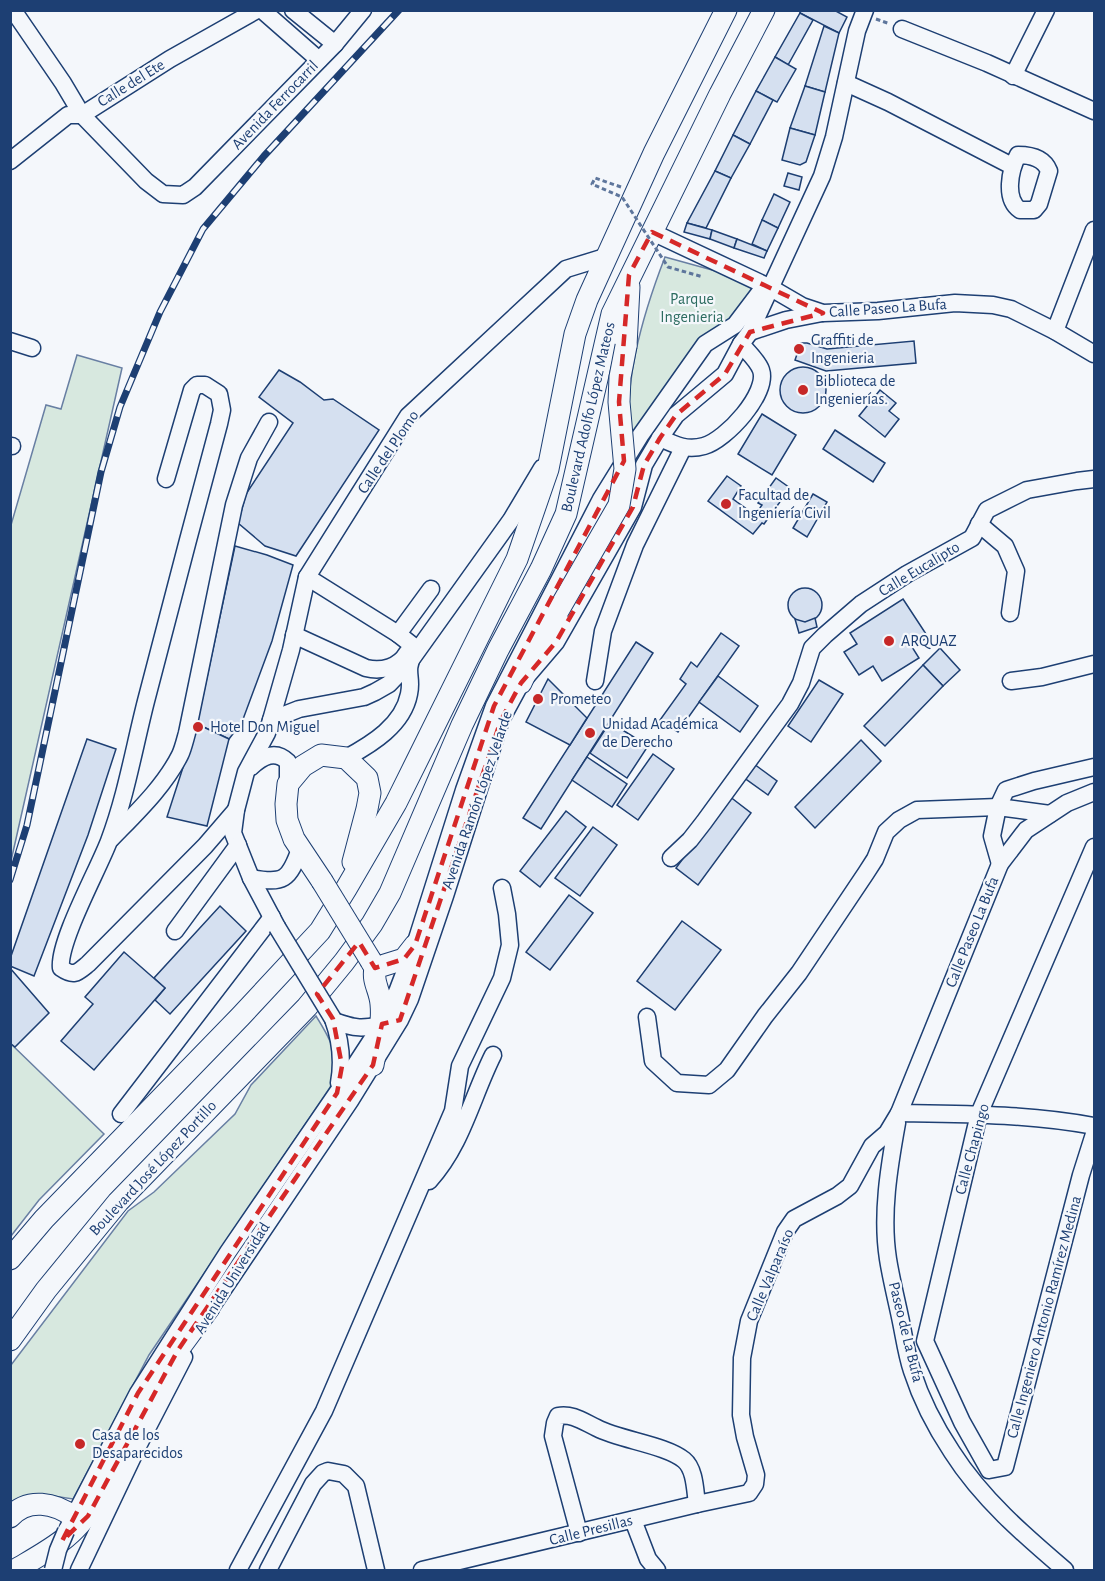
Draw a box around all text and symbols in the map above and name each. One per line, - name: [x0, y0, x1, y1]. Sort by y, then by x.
- street label: Calle del Ete: [95, 56, 167, 110]
- street label: Avenida Ferrocarril: [229, 57, 321, 153]
- park label: Parque Ingenieria: [660, 291, 724, 325]
- street label: Calle Paseo La Bufa: [829, 296, 947, 320]
- street label: Boulevard Adolfo López Mateos: [558, 320, 618, 514]
- place label: Graffiti de Ingenieria: [811, 332, 875, 366]
- marker: Graffiti de Ingenieria: [792, 342, 806, 356]
- place label: Biblioteca de Ingenierías.: [815, 373, 895, 407]
- marker: Biblioteca de Ingenierías.: [796, 383, 810, 397]
- street label: Calle del Plomo: [354, 407, 422, 496]
- place label: Facultad de Ingeniería Civil: [738, 487, 831, 521]
- marker: Facultad de Ingeniería Civil: [719, 497, 733, 511]
- street label: Calle Eucalipto: [876, 539, 962, 599]
- place label: ARQUAZ: [901, 633, 957, 650]
- marker: ARQUAZ: [882, 634, 896, 648]
- place label: Prometeo: [550, 691, 611, 707]
- marker: Prometeo: [531, 692, 545, 706]
- street label: Avenida Ramón López Velarde: [439, 709, 515, 891]
- place label: Unidad Académica de Derecho: [602, 716, 718, 750]
- place label: Hotel Don Miguel: [210, 719, 320, 735]
- marker: Hotel Don Miguel: [191, 720, 205, 734]
- marker: Unidad Académica de Derecho: [583, 726, 597, 740]
- street label: Calle Paseo La Bufa: [942, 874, 1002, 990]
- street label: Boulevard José López Portillo: [86, 1097, 220, 1239]
- street label: Calle Chapingo: [952, 1102, 992, 1196]
- street label: Calle Ingeniero Antonio Ramírez Medina: [1004, 1194, 1084, 1440]
- street label: Avenida Universidad: [191, 1220, 273, 1336]
- street label: Calle Valparaíso: [743, 1226, 797, 1323]
- street label: Paseo de La Bufa: [886, 1280, 926, 1384]
- place label: Casa de los Desaparecidos: [92, 1427, 183, 1461]
- marker: Casa de los Desaparecidos: [73, 1437, 87, 1451]
- street label: Calle Presillas: [548, 1512, 634, 1548]

